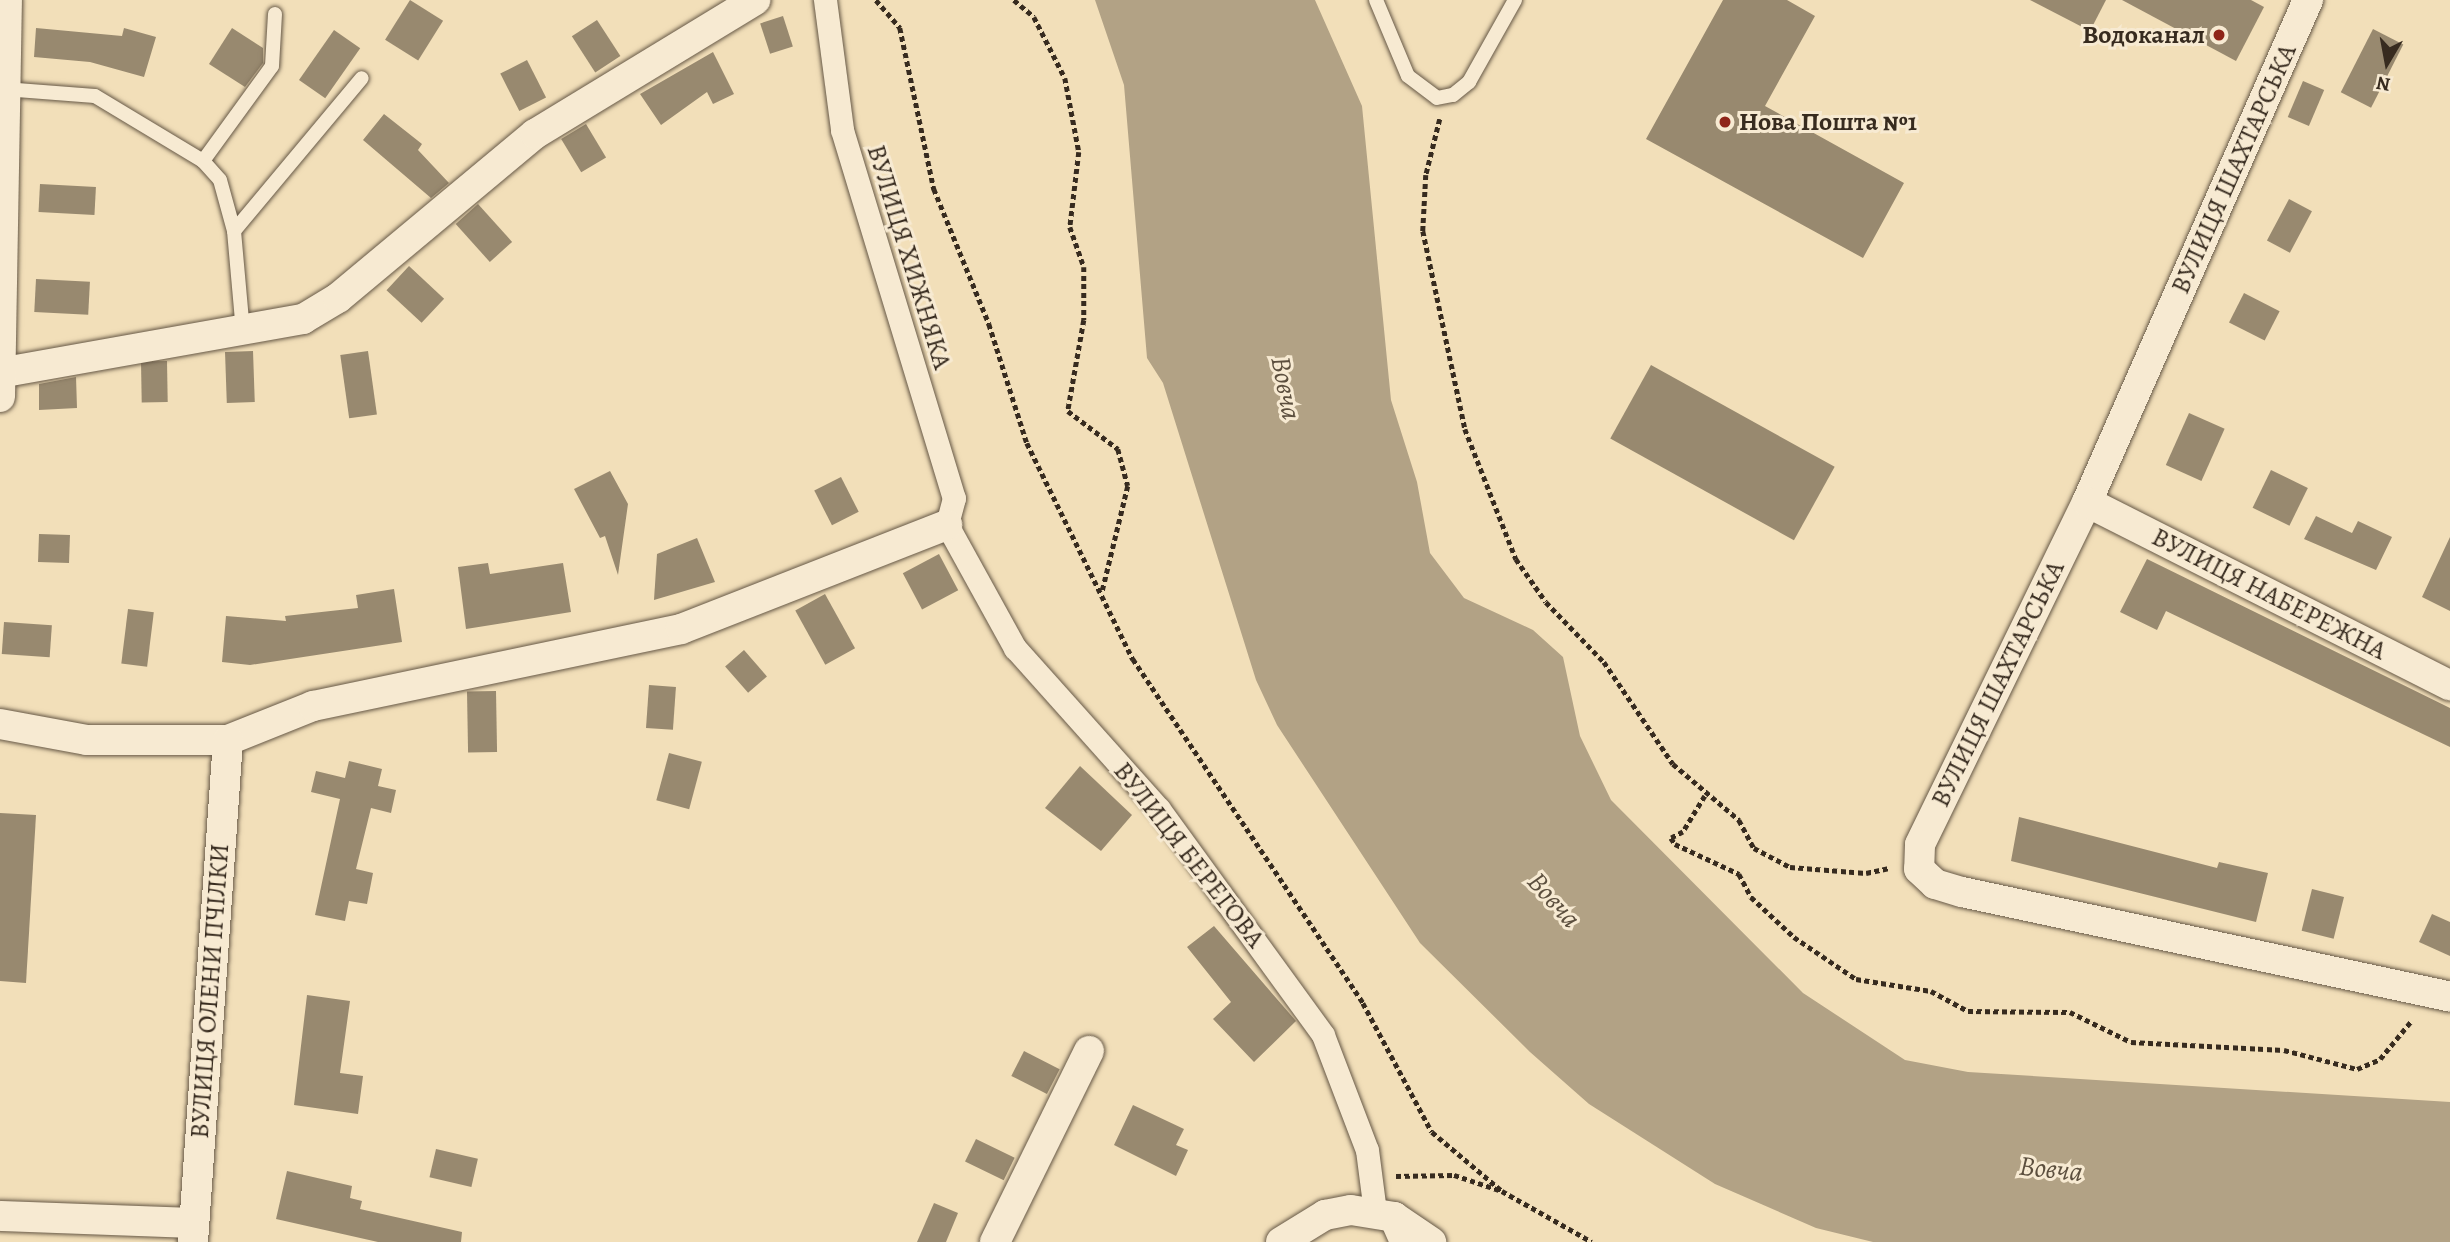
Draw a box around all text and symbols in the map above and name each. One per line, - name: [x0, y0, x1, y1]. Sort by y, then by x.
- place label: Водоканал: [2082, 19, 2205, 51]
- marker: Водоканал: [2211, 27, 2227, 43]
- north arrow: [2352, 28, 2422, 98]
- street label: ВУЛИЦЯ ШАХТАРСЬКА: [2165, 39, 2303, 299]
- text: N: [2374, 70, 2392, 98]
- place label: Нова Пошта №1: [1739, 106, 1917, 138]
- marker: Нова Пошта №1: [1717, 114, 1733, 130]
- street label: ВУЛИЦЯ ХИЖНЯКА: [860, 141, 958, 373]
- water label: Вовча: [1263, 353, 1309, 423]
- street label: ВУЛИЦЯ НАБЕРЕЖНА: [2147, 521, 2391, 667]
- street label: ВУЛИЦЯ ШАХТАРСЬКА: [1925, 556, 2071, 812]
- street label: ВУЛИЦЯ БЕРЕГОВА: [1107, 756, 1271, 954]
- street label: ВУЛИЦЯ ОЛЕНИ ПЧІЛКИ: [184, 842, 236, 1140]
- water label: Вовча: [1520, 865, 1588, 935]
- water label: Вовча: [2017, 1149, 2085, 1189]

